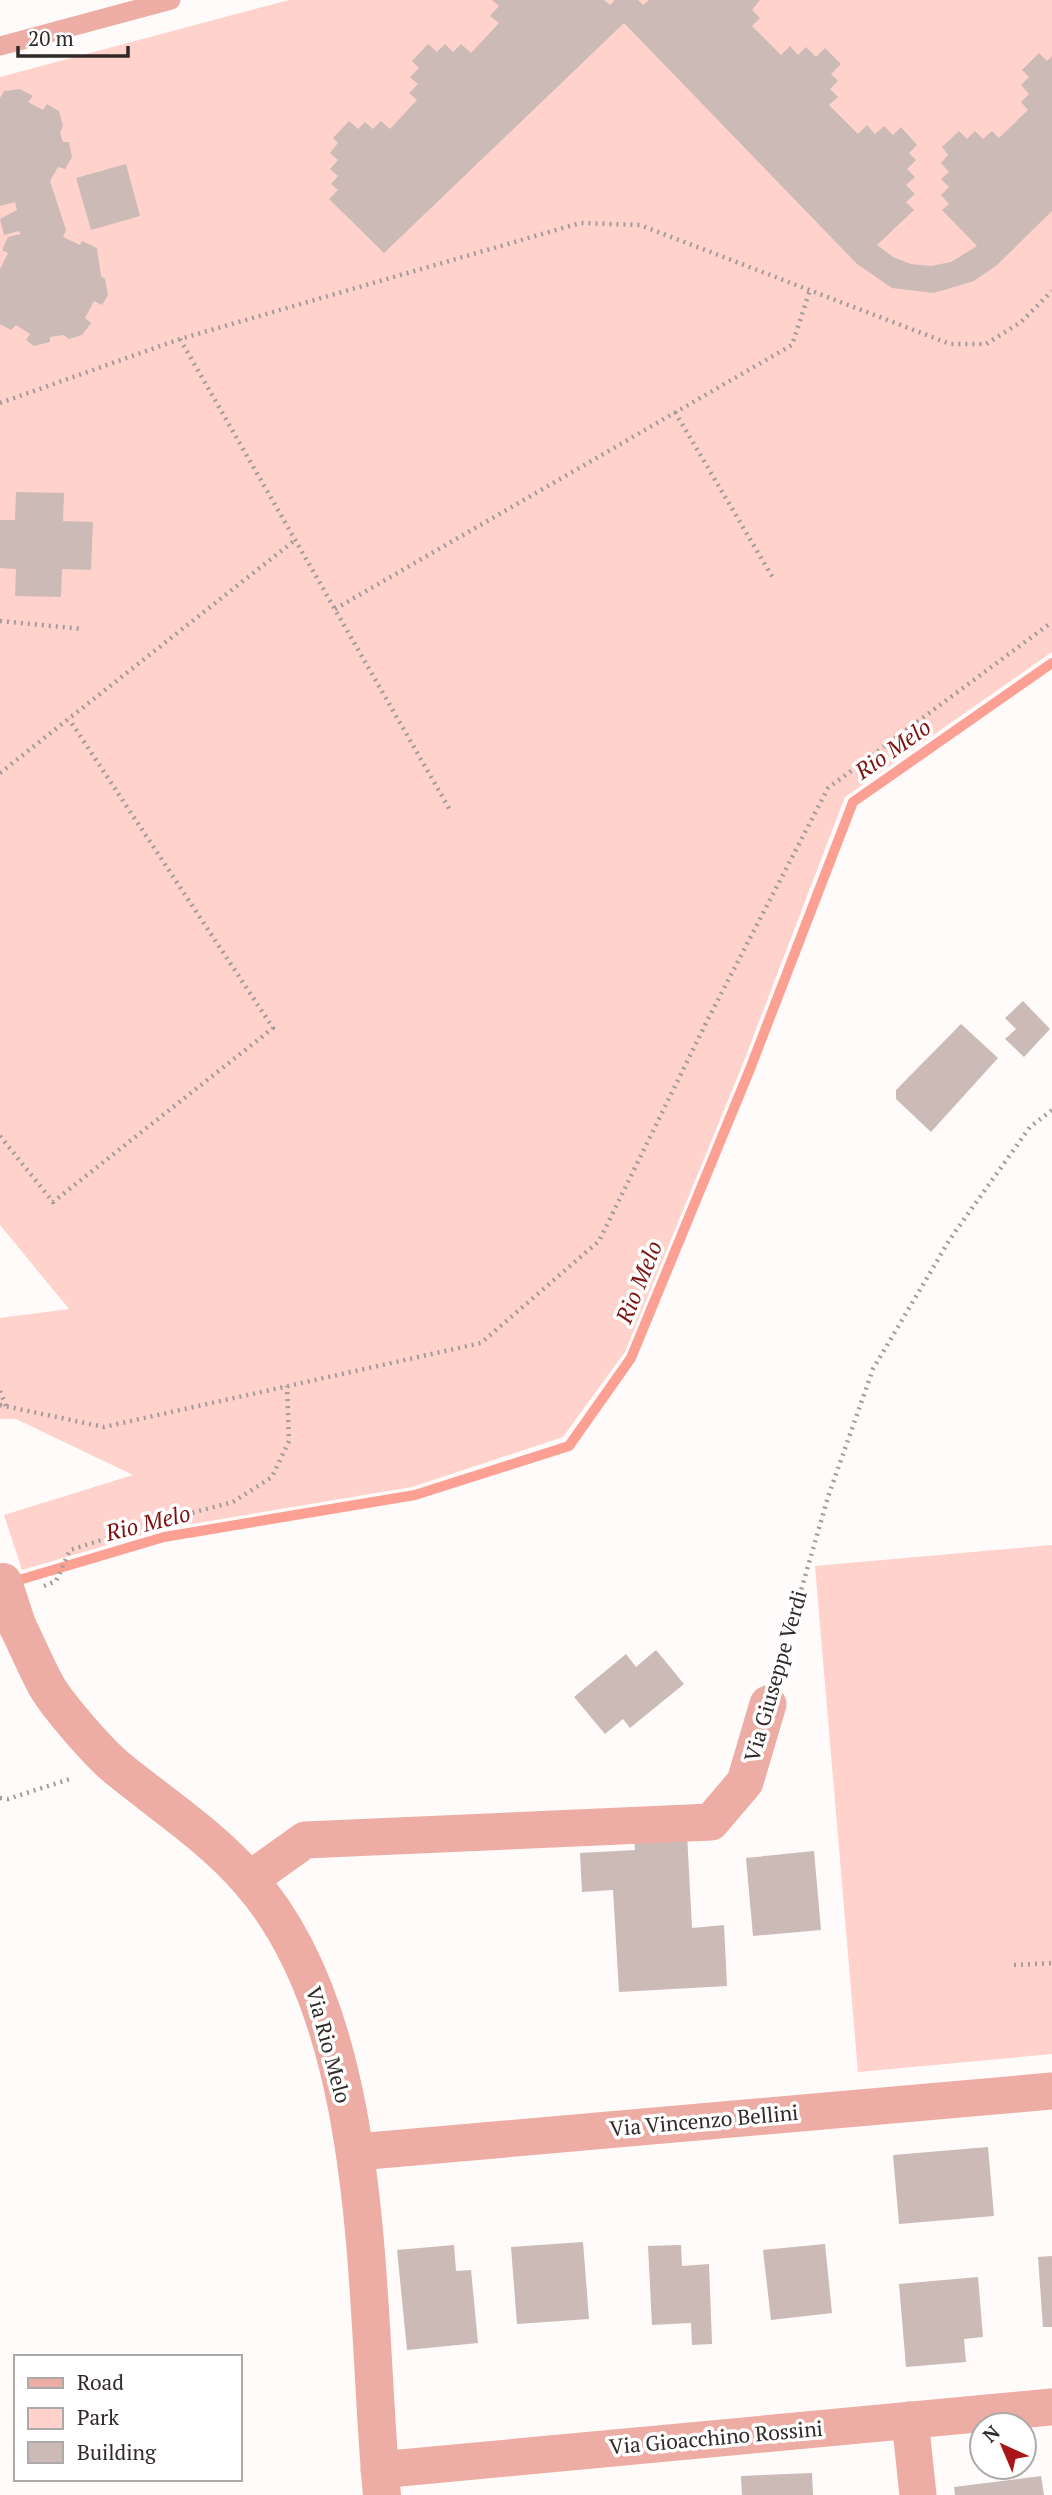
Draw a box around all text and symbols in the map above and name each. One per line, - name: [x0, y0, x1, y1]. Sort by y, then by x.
- scale bar: [18, 14, 128, 58]
- text: 20 m: [28, 24, 74, 52]
- water label: Rio Melo: [848, 711, 937, 787]
- water label: Rio Melo: [608, 1236, 669, 1329]
- water label: Rio Melo: [101, 1497, 193, 1548]
- street label: Via Giuseppe Verdi: [737, 1587, 813, 1765]
- street label: Via Rio Melo: [300, 1983, 358, 2106]
- street label: Via Vincenzo Bellini: [608, 2098, 799, 2142]
- legend: [14, 2355, 242, 2481]
- text: Road: [77, 2368, 124, 2396]
- text: Park: [77, 2403, 119, 2431]
- north arrow: [968, 2411, 1038, 2481]
- street label: Via Gioacchino Rossini: [608, 2414, 824, 2460]
- text: N: [977, 2419, 1005, 2447]
- text: Building: [77, 2438, 157, 2466]

